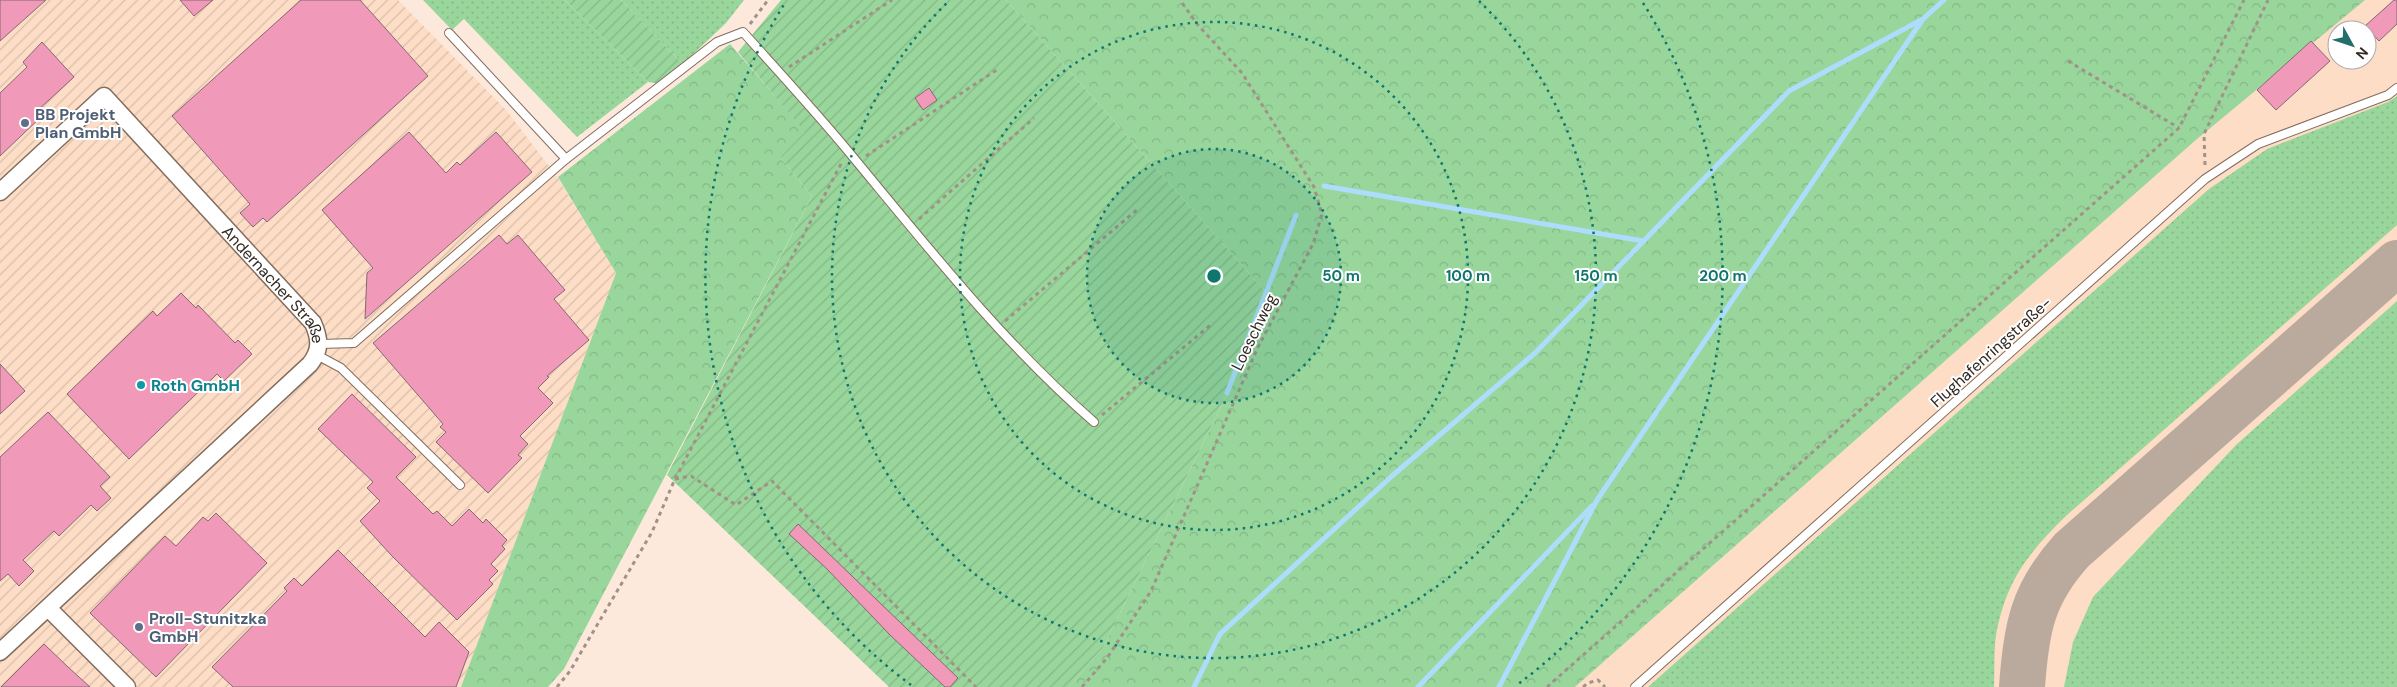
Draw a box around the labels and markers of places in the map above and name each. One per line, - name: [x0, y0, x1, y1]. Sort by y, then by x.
- place label: BB Projekt Plan GmbH: [35, 104, 122, 143]
- marker: BB Projekt Plan GmbH: [19, 117, 31, 129]
- centre of rings: [1205, 267, 1223, 285]
- place label: Roth GmbH: [151, 375, 240, 396]
- marker: Roth GmbH: [135, 379, 147, 391]
- place label: Proll-Stunitzka GmbH: [149, 608, 267, 647]
- marker: Proll-Stunitzka GmbH: [133, 621, 145, 633]

